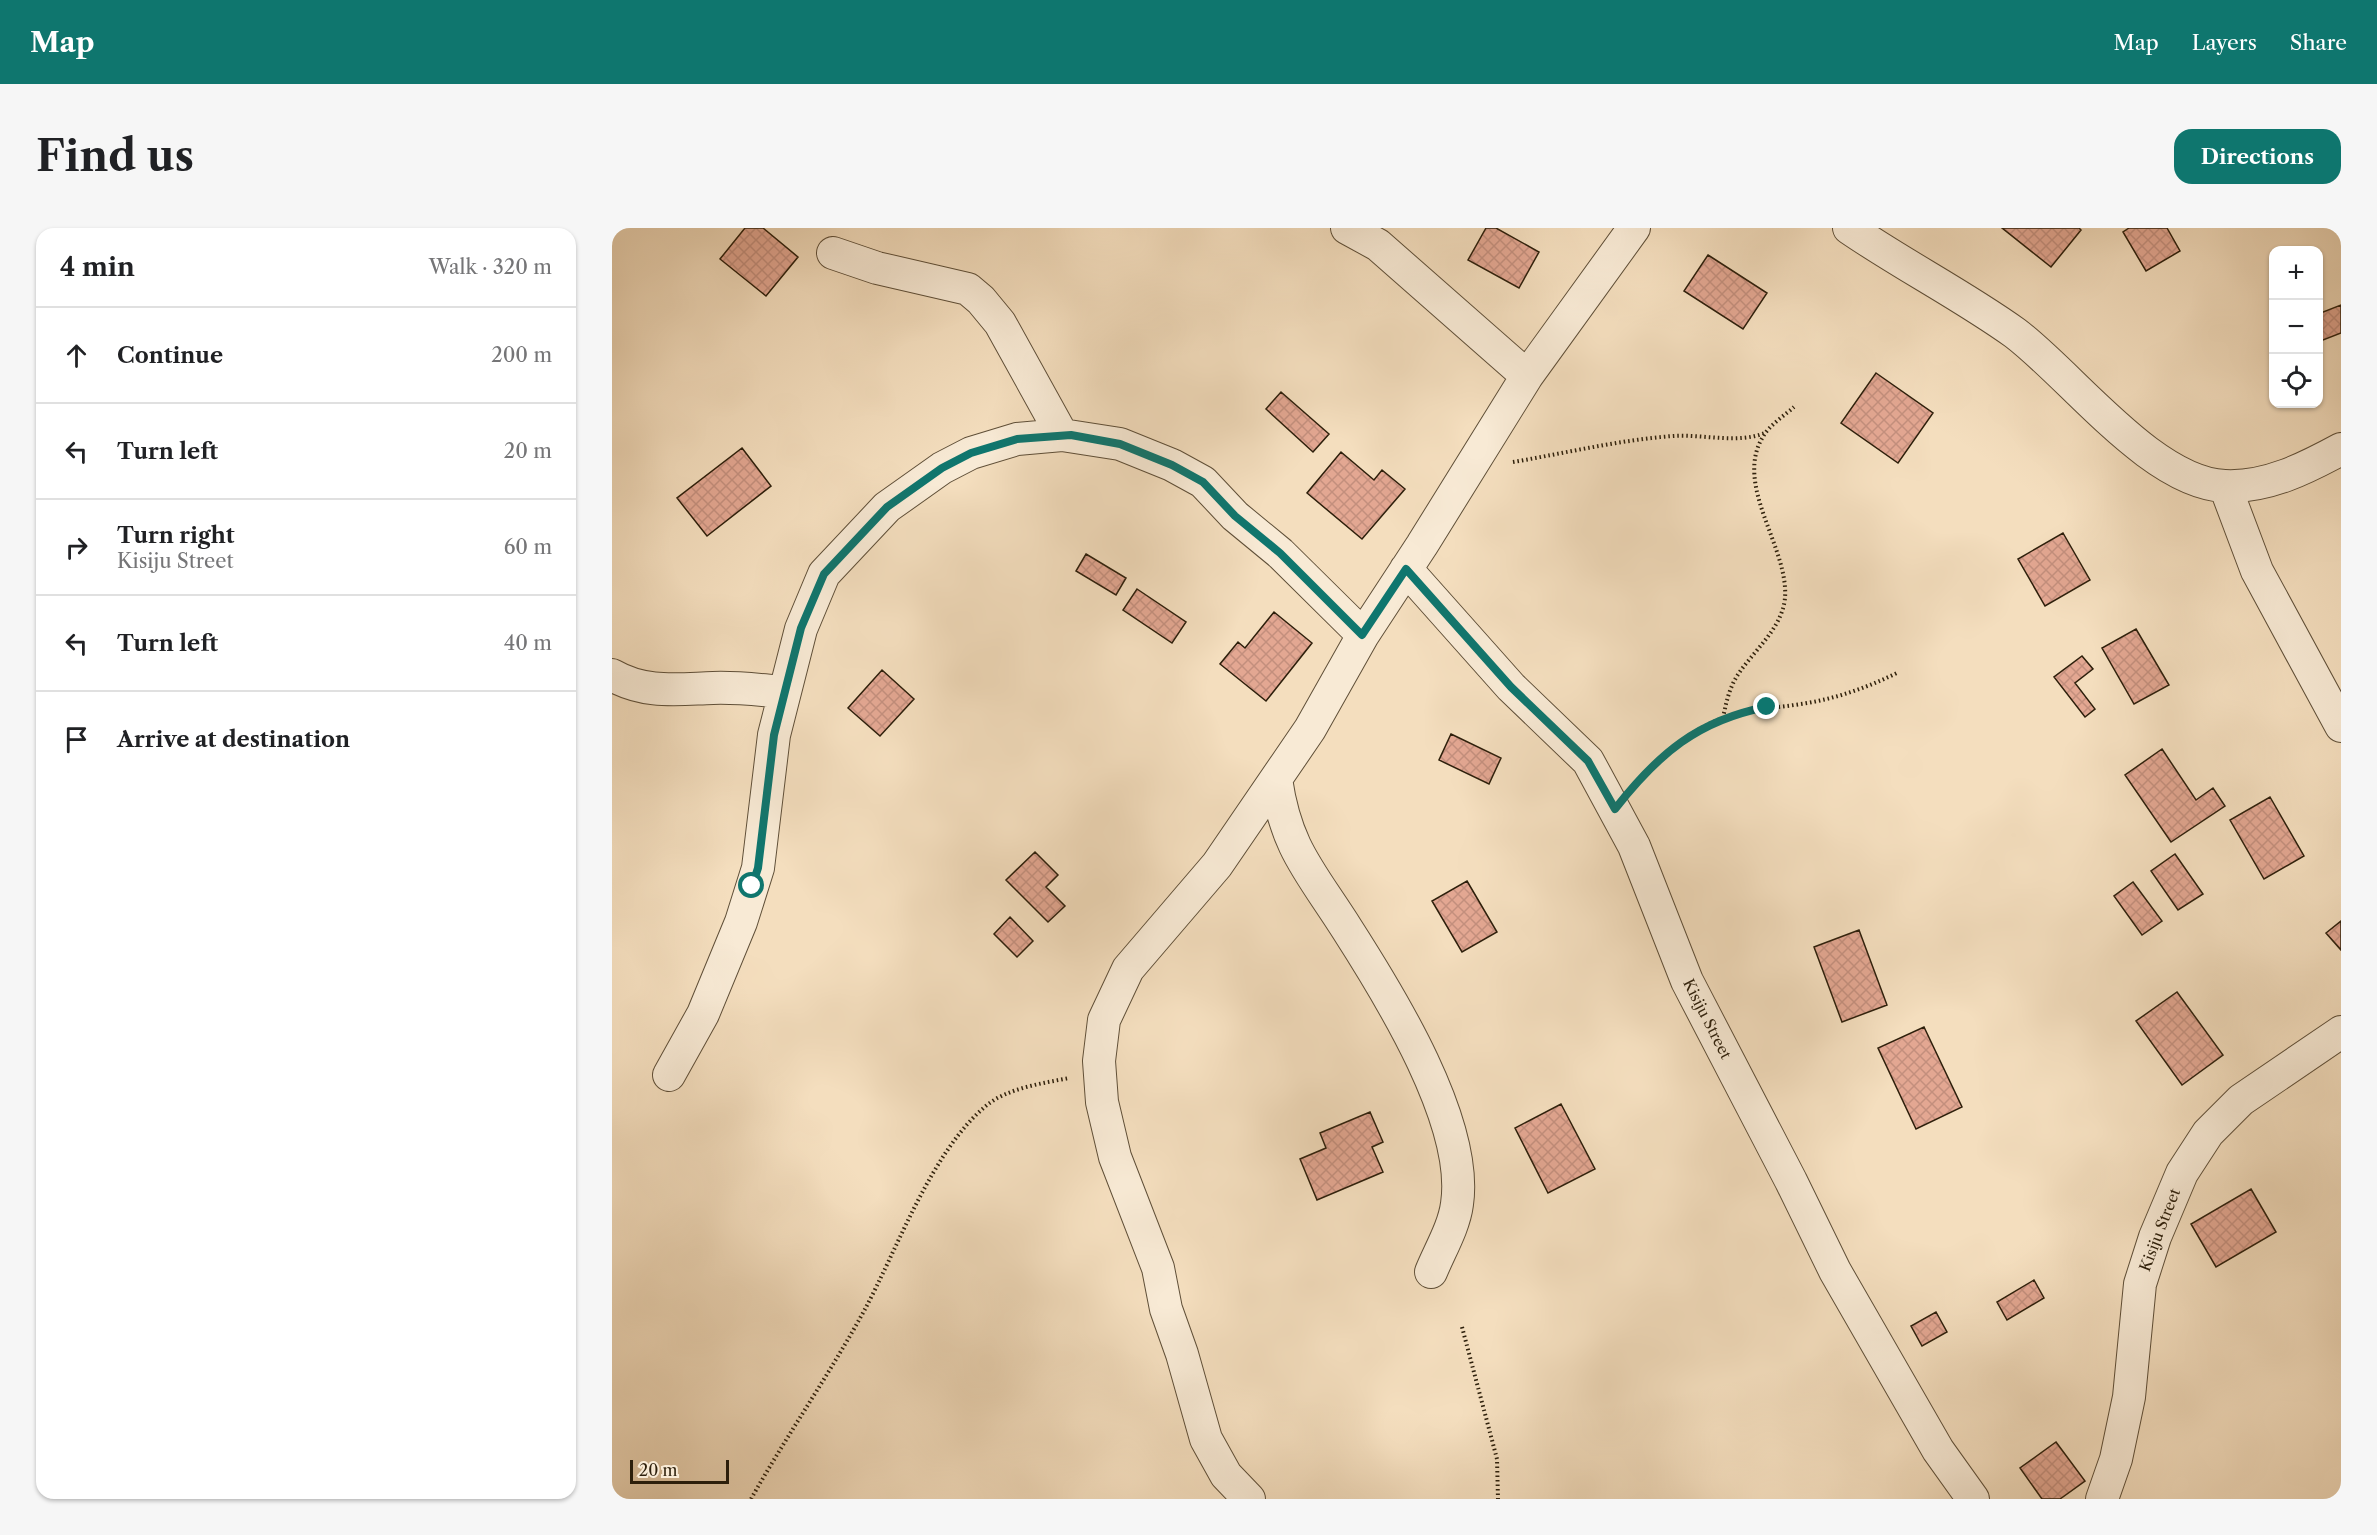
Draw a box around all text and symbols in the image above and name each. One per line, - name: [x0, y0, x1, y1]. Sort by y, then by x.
- text: Map: [30, 25, 94, 59]
- text: Map: [2114, 30, 2159, 55]
- text: Layers: [2192, 30, 2257, 55]
- text: Share: [2290, 30, 2347, 55]
- button: Directions: [2174, 129, 2341, 184]
- text: Find us: [36, 130, 194, 182]
- map controls: [2269, 246, 2323, 408]
- button: +: [2269, 246, 2323, 300]
- text: 4 min: [60, 251, 135, 283]
- text: Walk · 320 m: [429, 255, 552, 279]
- button: −: [2269, 300, 2323, 354]
- icon: ahead: [60, 339, 93, 372]
- text: Continue: [117, 342, 223, 369]
- text: 200 m: [491, 343, 552, 367]
- button: locate: [2269, 354, 2323, 408]
- icon: left: [60, 435, 93, 468]
- text: Turn left: [117, 438, 218, 465]
- text: 20 m: [504, 439, 552, 463]
- text: Turn right: [117, 522, 235, 549]
- icon: right: [60, 531, 93, 564]
- text: 60 m: [504, 535, 552, 559]
- text: Kisiju Street: [117, 549, 233, 573]
- icon: left: [60, 627, 93, 660]
- text: Turn left: [117, 630, 218, 657]
- text: 40 m: [504, 631, 552, 655]
- route end: [1753, 693, 1779, 719]
- icon: arrive: [60, 723, 93, 756]
- text: Arrive at destination: [117, 726, 350, 753]
- route start: [738, 872, 764, 898]
- street label: Kisiju Street: [1679, 976, 1736, 1063]
- street label: Kisiju Street: [2135, 1185, 2184, 1274]
- scale bar: [630, 1457, 729, 1484]
- text: 20 m: [639, 1460, 678, 1480]

